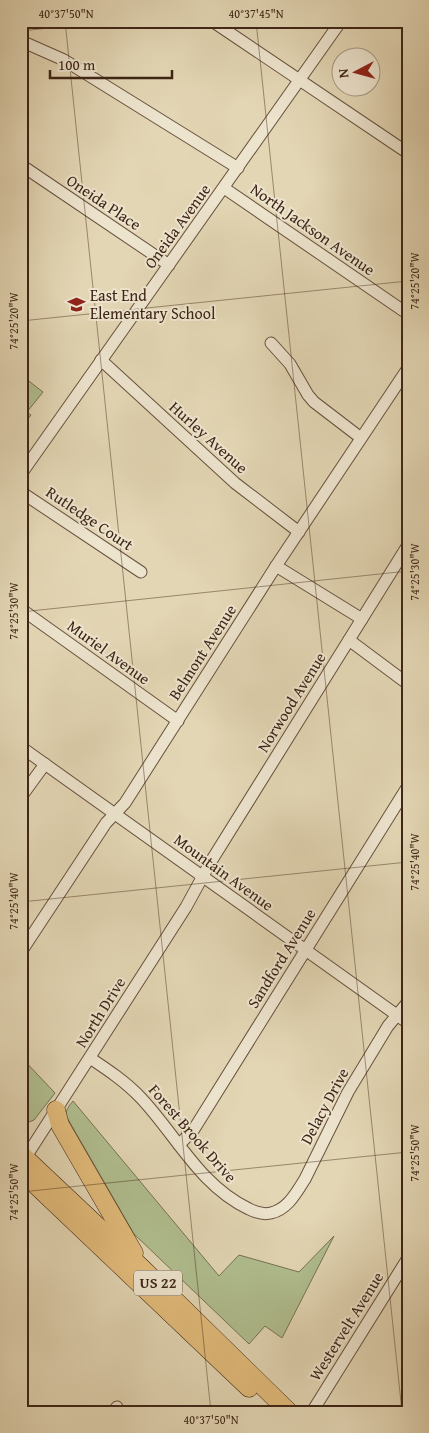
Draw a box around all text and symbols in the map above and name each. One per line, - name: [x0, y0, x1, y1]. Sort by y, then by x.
- text: 40°37'50"N: [38, 5, 94, 22]
- text: 40°37'45"N: [228, 5, 284, 22]
- scale bar: [50, 48, 172, 80]
- north arrow: [332, 48, 382, 98]
- text: 100 m: [58, 54, 96, 75]
- text: N: [333, 67, 354, 79]
- street label: Oneida Place: [62, 168, 146, 236]
- street label: North Jackson Avenue: [246, 177, 380, 281]
- street label: Oneida Avenue: [138, 179, 216, 273]
- text: 74°25'20"W: [406, 251, 423, 310]
- place label: East End Elementary School: [90, 283, 216, 325]
- text: 74°25'20"W: [5, 291, 22, 350]
- school or university icon: East End Elementary School: [66, 294, 86, 314]
- street label: Hurley Avenue: [164, 395, 254, 479]
- street label: Rutledge Court: [42, 480, 139, 556]
- text: 74°25'30"W: [406, 542, 423, 601]
- text: 74°25'30"W: [5, 581, 22, 640]
- street label: Belmont Avenue: [162, 599, 242, 705]
- street label: Muriel Avenue: [62, 614, 156, 690]
- street label: Norwood Avenue: [251, 647, 331, 757]
- street label: Mountain Avenue: [169, 828, 279, 916]
- text: 74°25'40"W: [406, 832, 423, 891]
- text: 74°25'40"W: [5, 871, 22, 930]
- street label: Sandford Avenue: [241, 903, 321, 1013]
- street label: North Drive: [69, 972, 131, 1052]
- street label: Delacy Drive: [294, 1063, 354, 1149]
- street label: Forest Brook Drive: [143, 1078, 243, 1188]
- text: 74°25'50"W: [406, 1123, 423, 1182]
- text: 74°25'50"W: [5, 1162, 22, 1221]
- street label: Westervelt Avenue: [303, 1267, 389, 1385]
- road number: US 22: [134, 1270, 182, 1296]
- text: 40°37'50"N: [183, 1411, 239, 1428]

